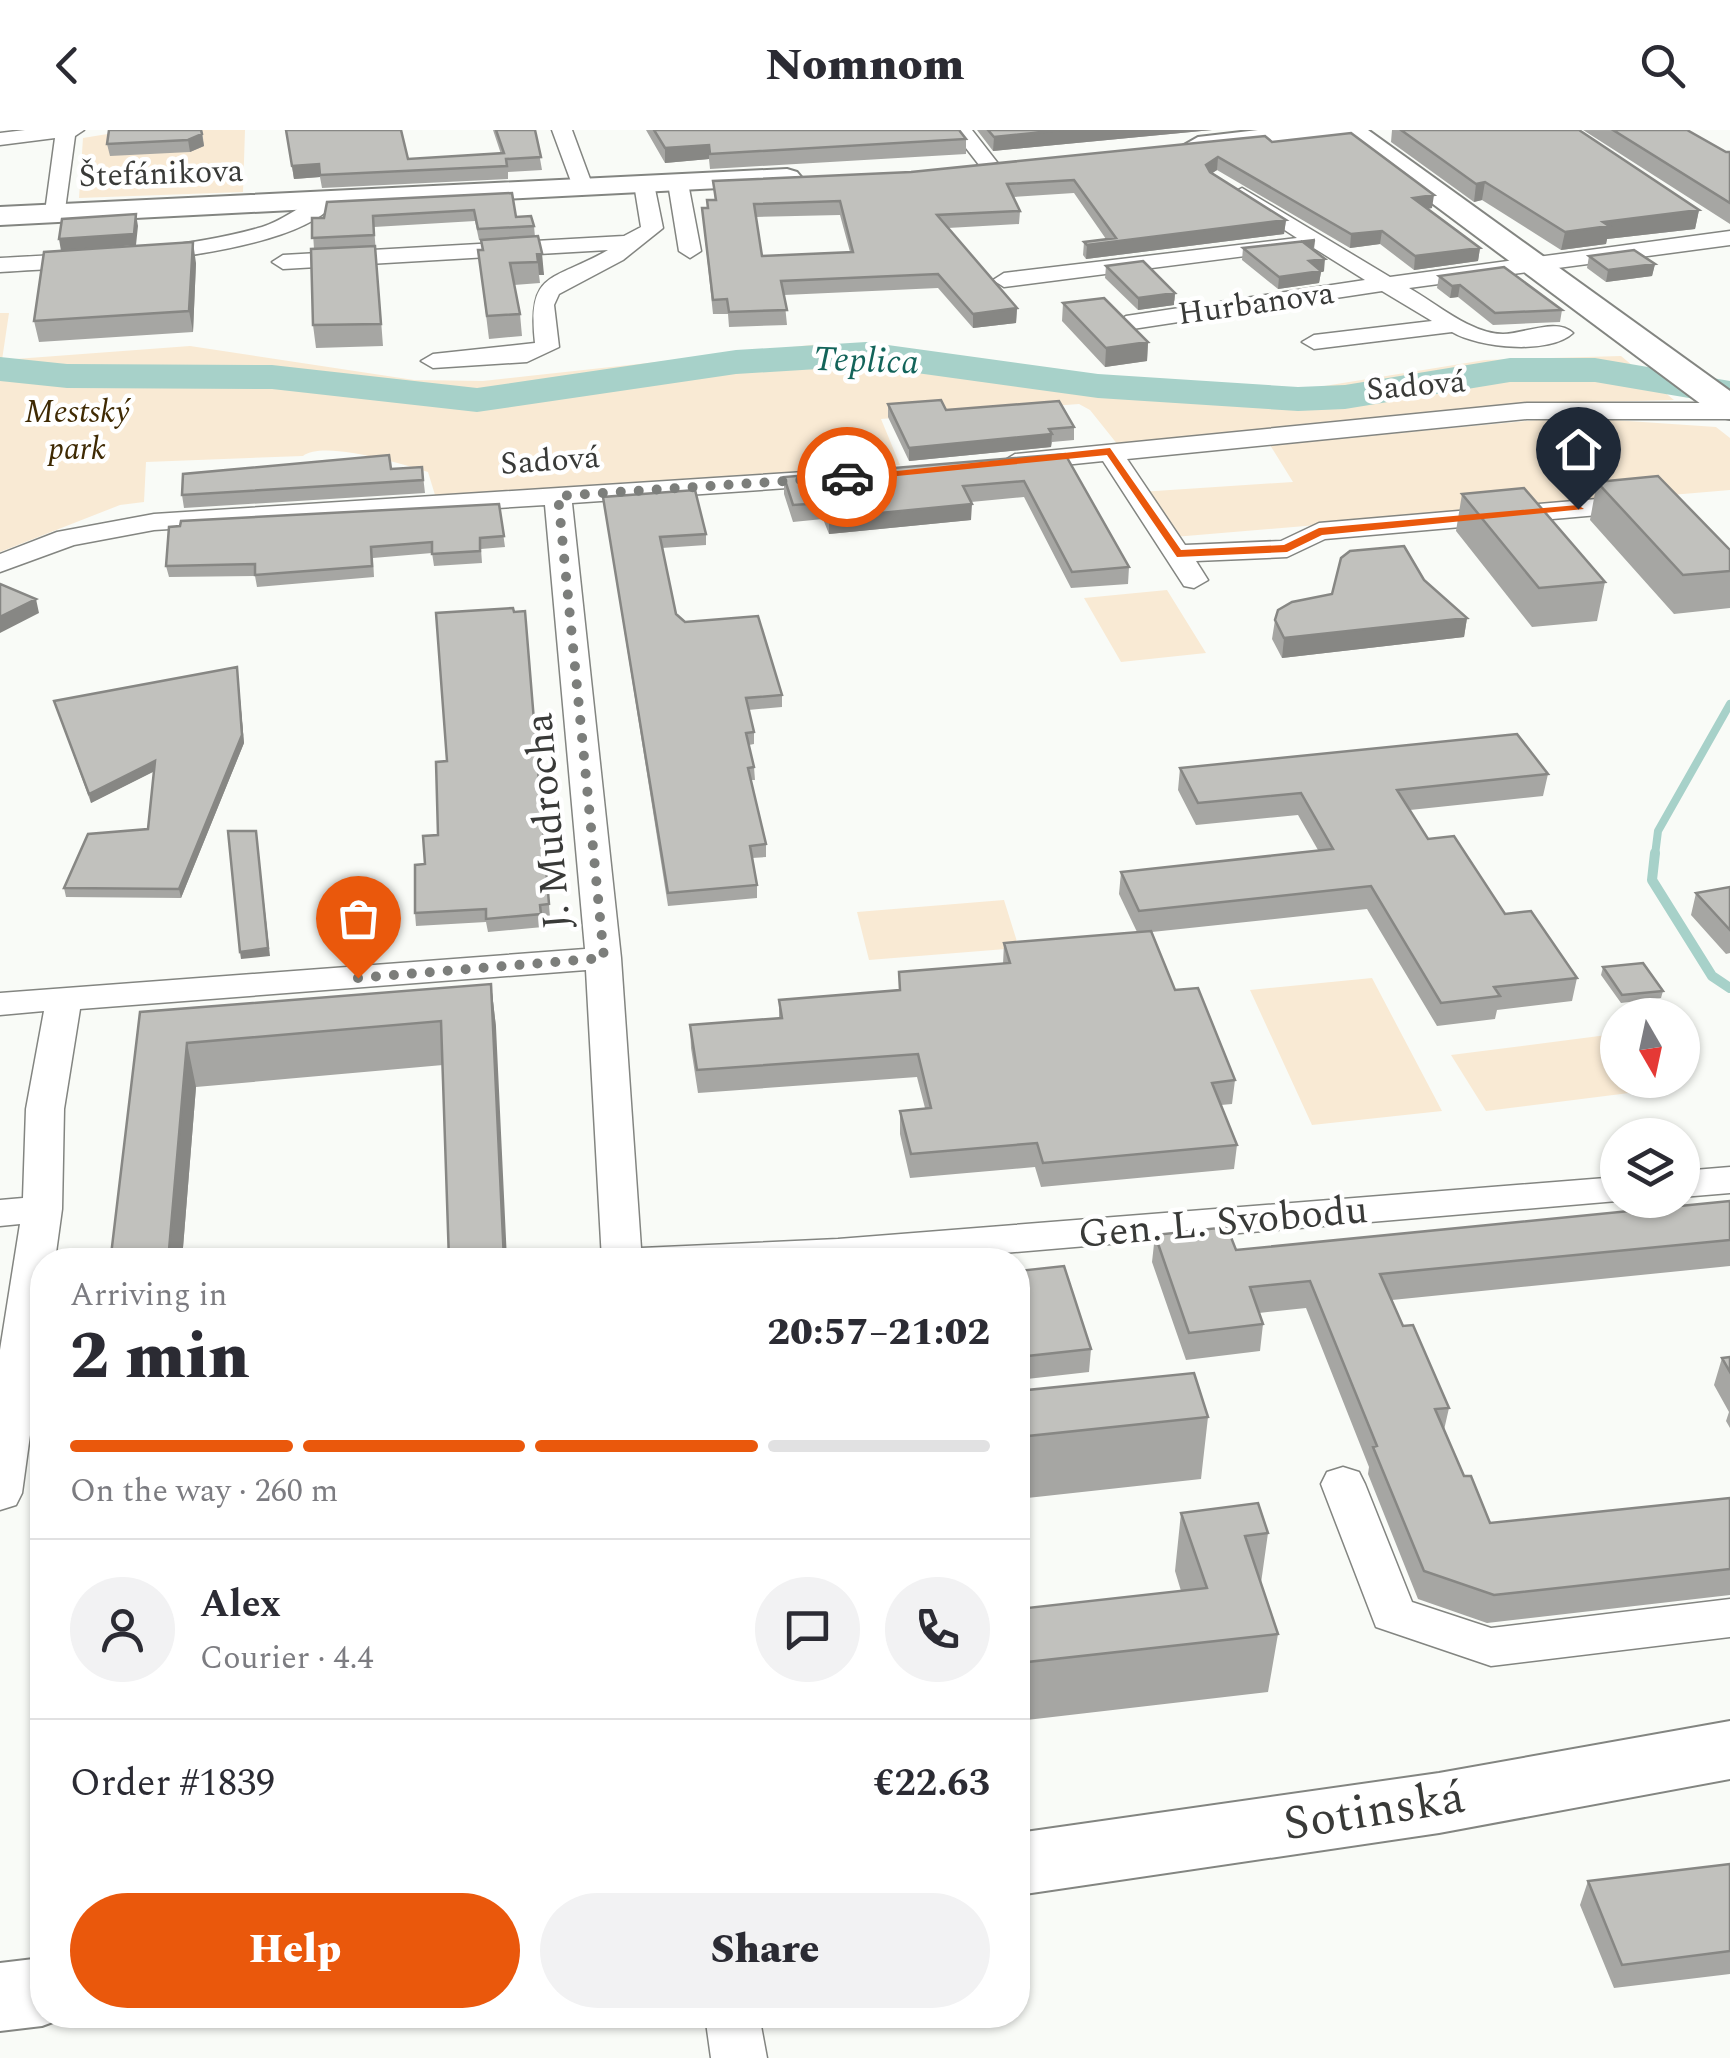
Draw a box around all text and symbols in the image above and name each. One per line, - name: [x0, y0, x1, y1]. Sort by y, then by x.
- text: Nomnom: [766, 31, 964, 100]
- icon: back: [40, 38, 95, 93]
- icon: search: [1635, 38, 1690, 93]
- street label: Štefánikova: [78, 147, 245, 201]
- street label: Hurbanova: [1175, 269, 1338, 339]
- water label: Teplica: [812, 333, 920, 389]
- street label: Sadová: [1364, 357, 1468, 415]
- park label: Mestský park: [25, 388, 131, 474]
- pin: [1536, 407, 1621, 510]
- icon: home: [1551, 422, 1606, 477]
- courier: [797, 427, 897, 527]
- street label: Sadová: [499, 433, 602, 489]
- icon: car: [820, 450, 875, 505]
- street label: J. Mudrocha: [509, 710, 589, 932]
- pin: [316, 876, 401, 979]
- icon: bag: [331, 891, 386, 946]
- north arrow: [1600, 998, 1700, 1098]
- map controls: [1600, 998, 1700, 1218]
- button: layers: [1600, 1118, 1700, 1218]
- street label: Gen. L. Svobodu: [1076, 1180, 1370, 1266]
- text: Arriving in: [70, 1271, 227, 1320]
- text: 20:57–21:02: [767, 1304, 990, 1362]
- text: 2 min: [70, 1308, 250, 1407]
- text: On the way · 260 m: [70, 1467, 338, 1516]
- text: Alex: [200, 1576, 281, 1634]
- button: person: [70, 1577, 175, 1682]
- button: chat: [755, 1577, 860, 1682]
- button: phone: [885, 1577, 990, 1682]
- text: Courier · 4.4: [200, 1634, 373, 1683]
- text: Order #1839: [70, 1755, 275, 1813]
- text: €22.63: [873, 1755, 990, 1813]
- street label: Sotinská: [1278, 1761, 1470, 1861]
- button: Help: [70, 1893, 520, 2008]
- button: Share: [540, 1893, 990, 2008]

